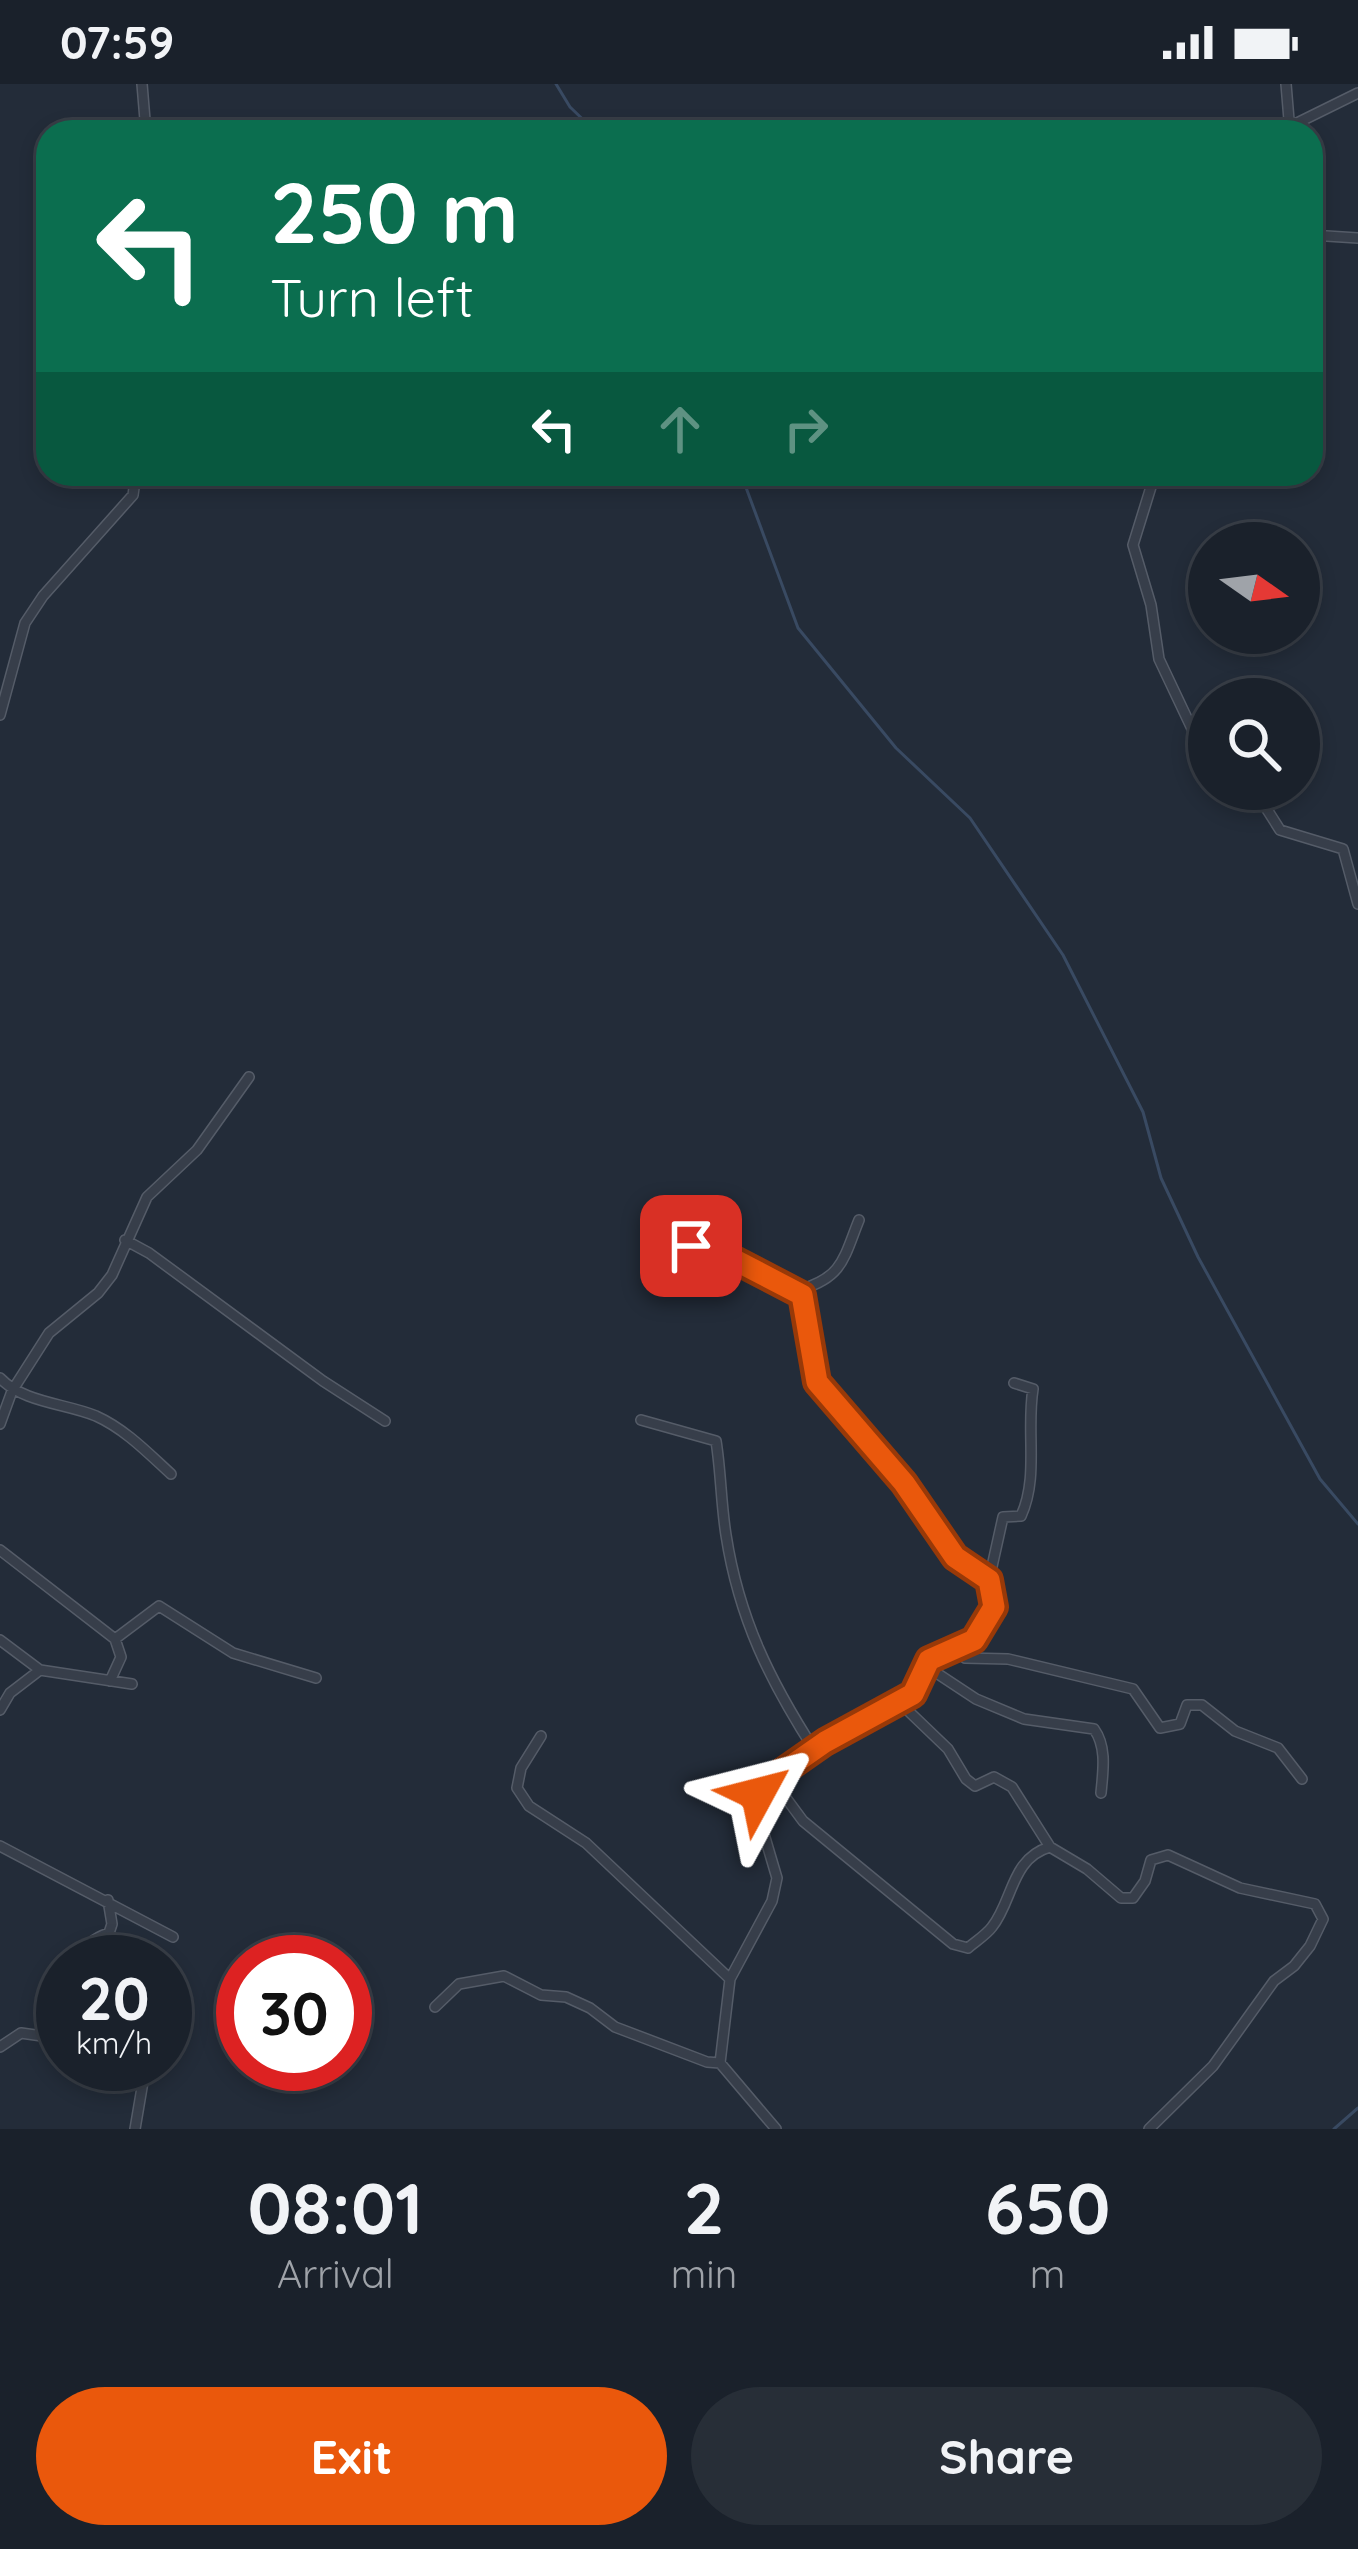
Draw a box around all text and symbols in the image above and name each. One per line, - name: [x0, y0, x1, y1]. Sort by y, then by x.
- text: 07:59: [60, 14, 174, 70]
- text: 250 m: [270, 159, 519, 264]
- icon: left: [72, 168, 228, 324]
- text: Turn left: [270, 263, 474, 331]
- icon: left: [521, 396, 587, 462]
- icon: ahead: [647, 396, 713, 462]
- icon: right: [773, 396, 839, 462]
- north arrow: [1188, 522, 1320, 654]
- map controls: [1188, 522, 1320, 810]
- button: search: [1188, 678, 1320, 810]
- pin: [640, 1195, 742, 1297]
- icon: arrive: [658, 1213, 724, 1279]
- position arrow: [695, 1731, 821, 1857]
- speed limit sign: 30: [216, 1935, 372, 2091]
- text: 20: [79, 1960, 149, 2035]
- text: km/h: [76, 2024, 152, 2062]
- text: 08:01: [248, 2162, 423, 2252]
- text: 2: [684, 2162, 724, 2252]
- text: 650: [985, 2162, 1110, 2252]
- text: Arrival: [277, 2249, 394, 2298]
- text: min: [671, 2249, 737, 2298]
- text: m: [1030, 2249, 1065, 2298]
- button: Exit: [36, 2387, 667, 2525]
- button: Share: [691, 2387, 1322, 2525]

